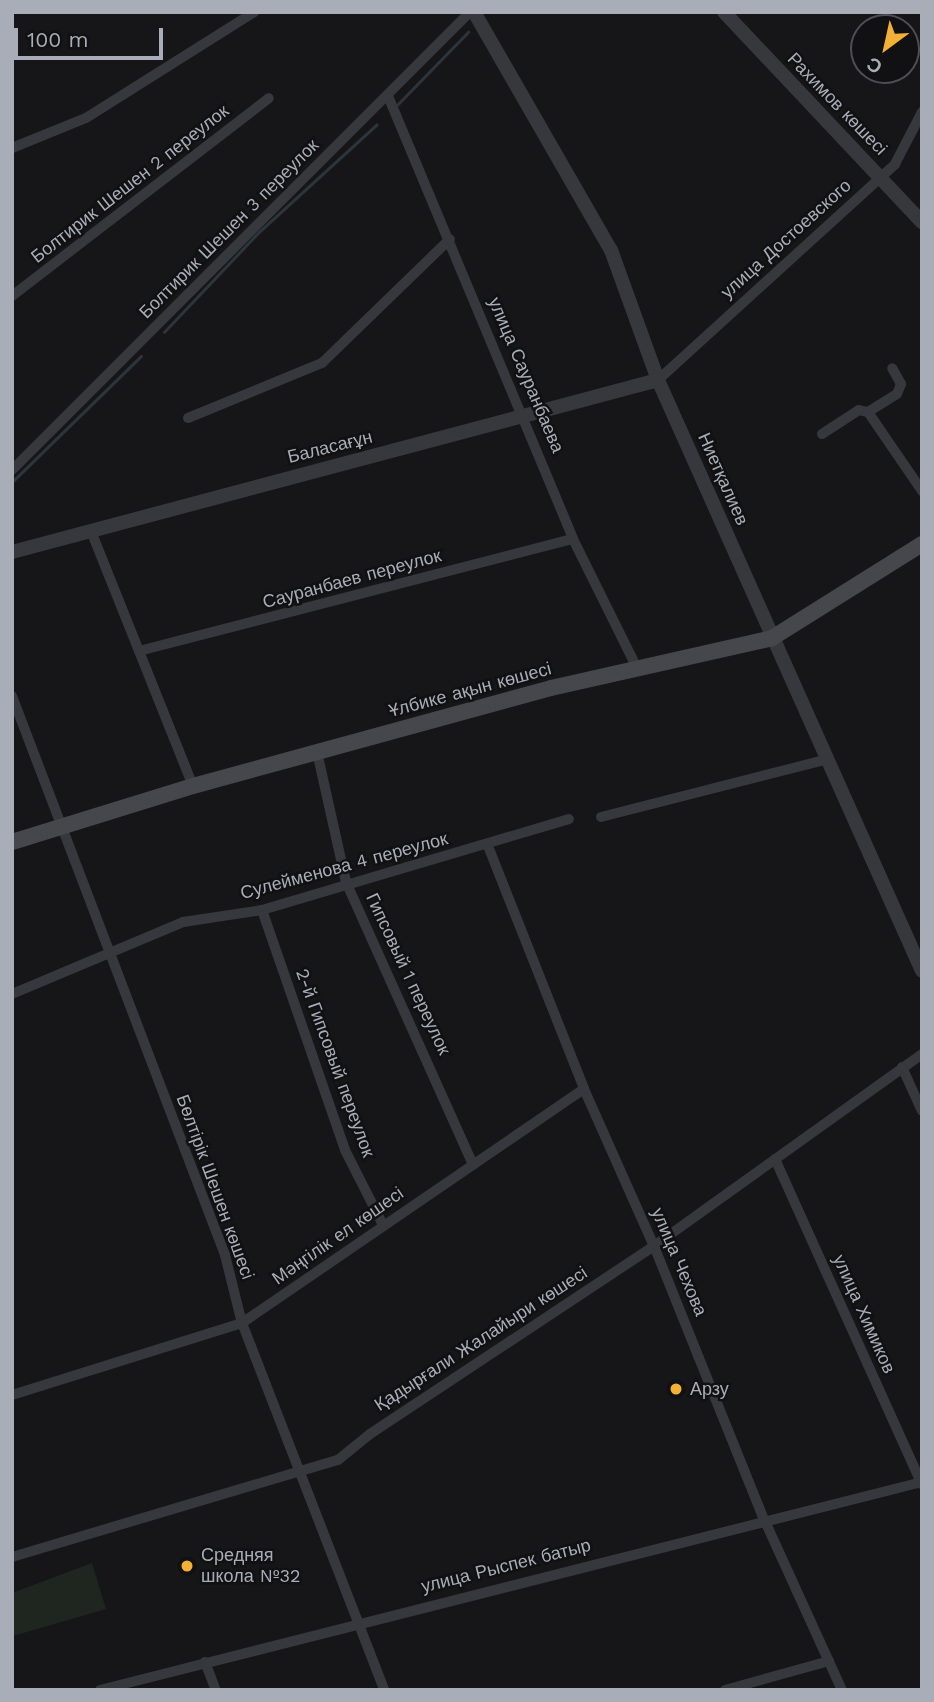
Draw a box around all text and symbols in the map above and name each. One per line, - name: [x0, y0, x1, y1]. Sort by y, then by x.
- scale bar: [18, 14, 166, 58]
- north arrow: [850, 14, 920, 84]
- text: 100 m: [27, 27, 89, 52]
- street label: Рахимов көшесі: [783, 48, 891, 160]
- text: С: [862, 52, 886, 79]
- street label: Болтирик Шешен 2 переулок: [27, 100, 233, 268]
- street label: Болтирик Шешен 3 переулок: [135, 135, 323, 323]
- street label: улица Достоевского: [716, 175, 856, 303]
- street label: улица Сауранбаева: [483, 294, 569, 456]
- street label: Баласағұн: [285, 426, 375, 468]
- street label: Ниетқалиев: [693, 430, 753, 528]
- street label: Сауранбаев переулок: [260, 545, 444, 613]
- street label: Ұлбике ақын көшесі: [386, 658, 554, 722]
- street label: Сулейменова 4 переулок: [238, 828, 450, 904]
- street label: Гипсовый 1 переулок: [361, 890, 455, 1058]
- street label: 2-й Гипсовый переулок: [291, 966, 379, 1160]
- street label: Бөлтірік Шешен көшесі: [172, 1092, 258, 1282]
- street label: Мәңгілік ел көшесі: [268, 1183, 408, 1289]
- street label: улица Чехова: [647, 1205, 711, 1319]
- street label: улица Химиков: [828, 1251, 900, 1377]
- street label: Қадырғали Жалайыри көшесі: [371, 1262, 591, 1416]
- place label: Арзу: [690, 1378, 729, 1400]
- marker: Арзу: [668, 1381, 684, 1397]
- street label: улица Рыспек батыр: [419, 1534, 593, 1598]
- place label: Средняя школа №32: [201, 1545, 300, 1588]
- marker: Средняя школа №32: [179, 1558, 195, 1574]

